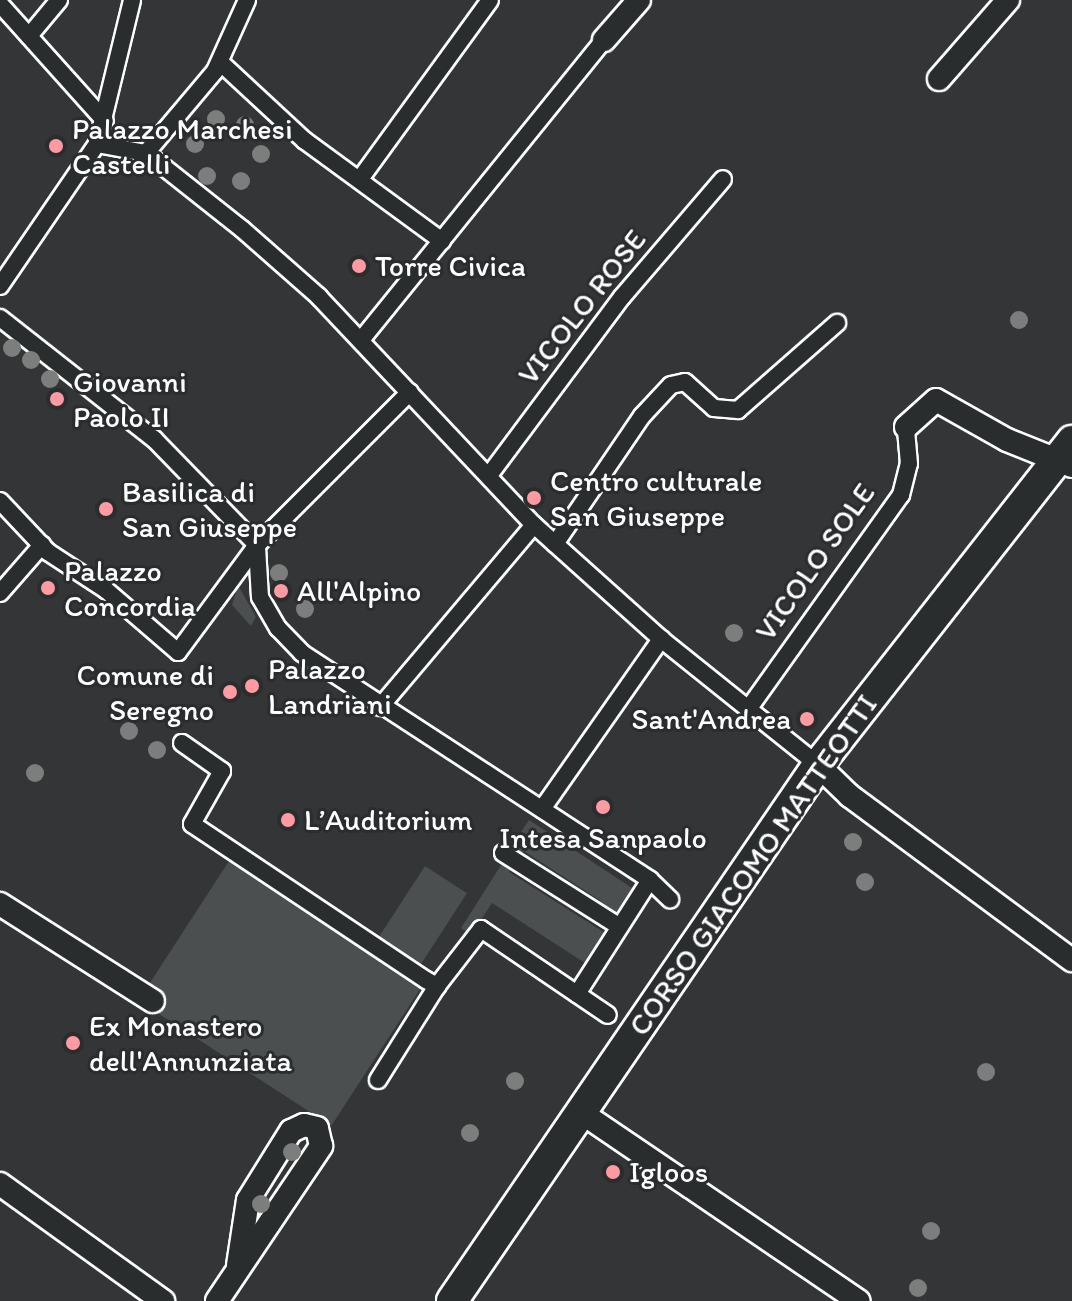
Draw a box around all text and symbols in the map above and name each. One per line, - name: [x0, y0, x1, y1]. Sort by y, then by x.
- place label: Palazzo Marchesi Castelli: [72, 111, 293, 182]
- marker: Palazzo Marchesi Castelli: [47, 137, 65, 155]
- street label: VICOLO ROSE: [510, 222, 654, 392]
- place label: Torre Civica: [375, 248, 526, 284]
- marker: Torre Civica: [350, 257, 368, 275]
- place label: Giovanni Paolo II: [73, 364, 187, 434]
- marker: Giovanni Paolo II: [48, 390, 66, 408]
- place label: Centro culturale San Giuseppe: [550, 463, 763, 534]
- place label: Basilica di San Giuseppe: [122, 474, 296, 544]
- street label: VICOLO SOLE: [748, 476, 882, 648]
- marker: Centro culturale San Giuseppe: [525, 489, 543, 507]
- marker: Basilica di San Giuseppe: [97, 500, 115, 518]
- place label: Palazzo Concordia: [64, 553, 196, 624]
- place label: All'Alpino: [297, 573, 421, 609]
- marker: Palazzo Concordia: [39, 579, 57, 597]
- marker: All'Alpino: [272, 582, 290, 600]
- place label: Palazzo Landriani: [268, 651, 392, 722]
- place label: Comune di Seregno: [76, 657, 214, 728]
- marker: Palazzo Landriani: [243, 677, 261, 695]
- marker: Comune di Seregno: [221, 683, 239, 701]
- street label: CORSO GIACOMO MATTEOTTI: [621, 687, 885, 1043]
- place label: Sant'Andrea: [632, 701, 791, 737]
- marker: Sant'Andrea: [798, 710, 816, 728]
- marker: Intesa Sanpaolo: [594, 798, 612, 816]
- place label: L’Auditorium: [304, 802, 472, 838]
- marker: L’Auditorium: [279, 811, 297, 829]
- place label: Intesa Sanpaolo: [500, 820, 706, 856]
- place label: Ex Monastero dell'Annunziata: [89, 1008, 292, 1078]
- marker: Ex Monastero dell'Annunziata: [64, 1034, 82, 1052]
- place label: Igloos: [629, 1154, 708, 1190]
- marker: Igloos: [604, 1163, 622, 1181]

